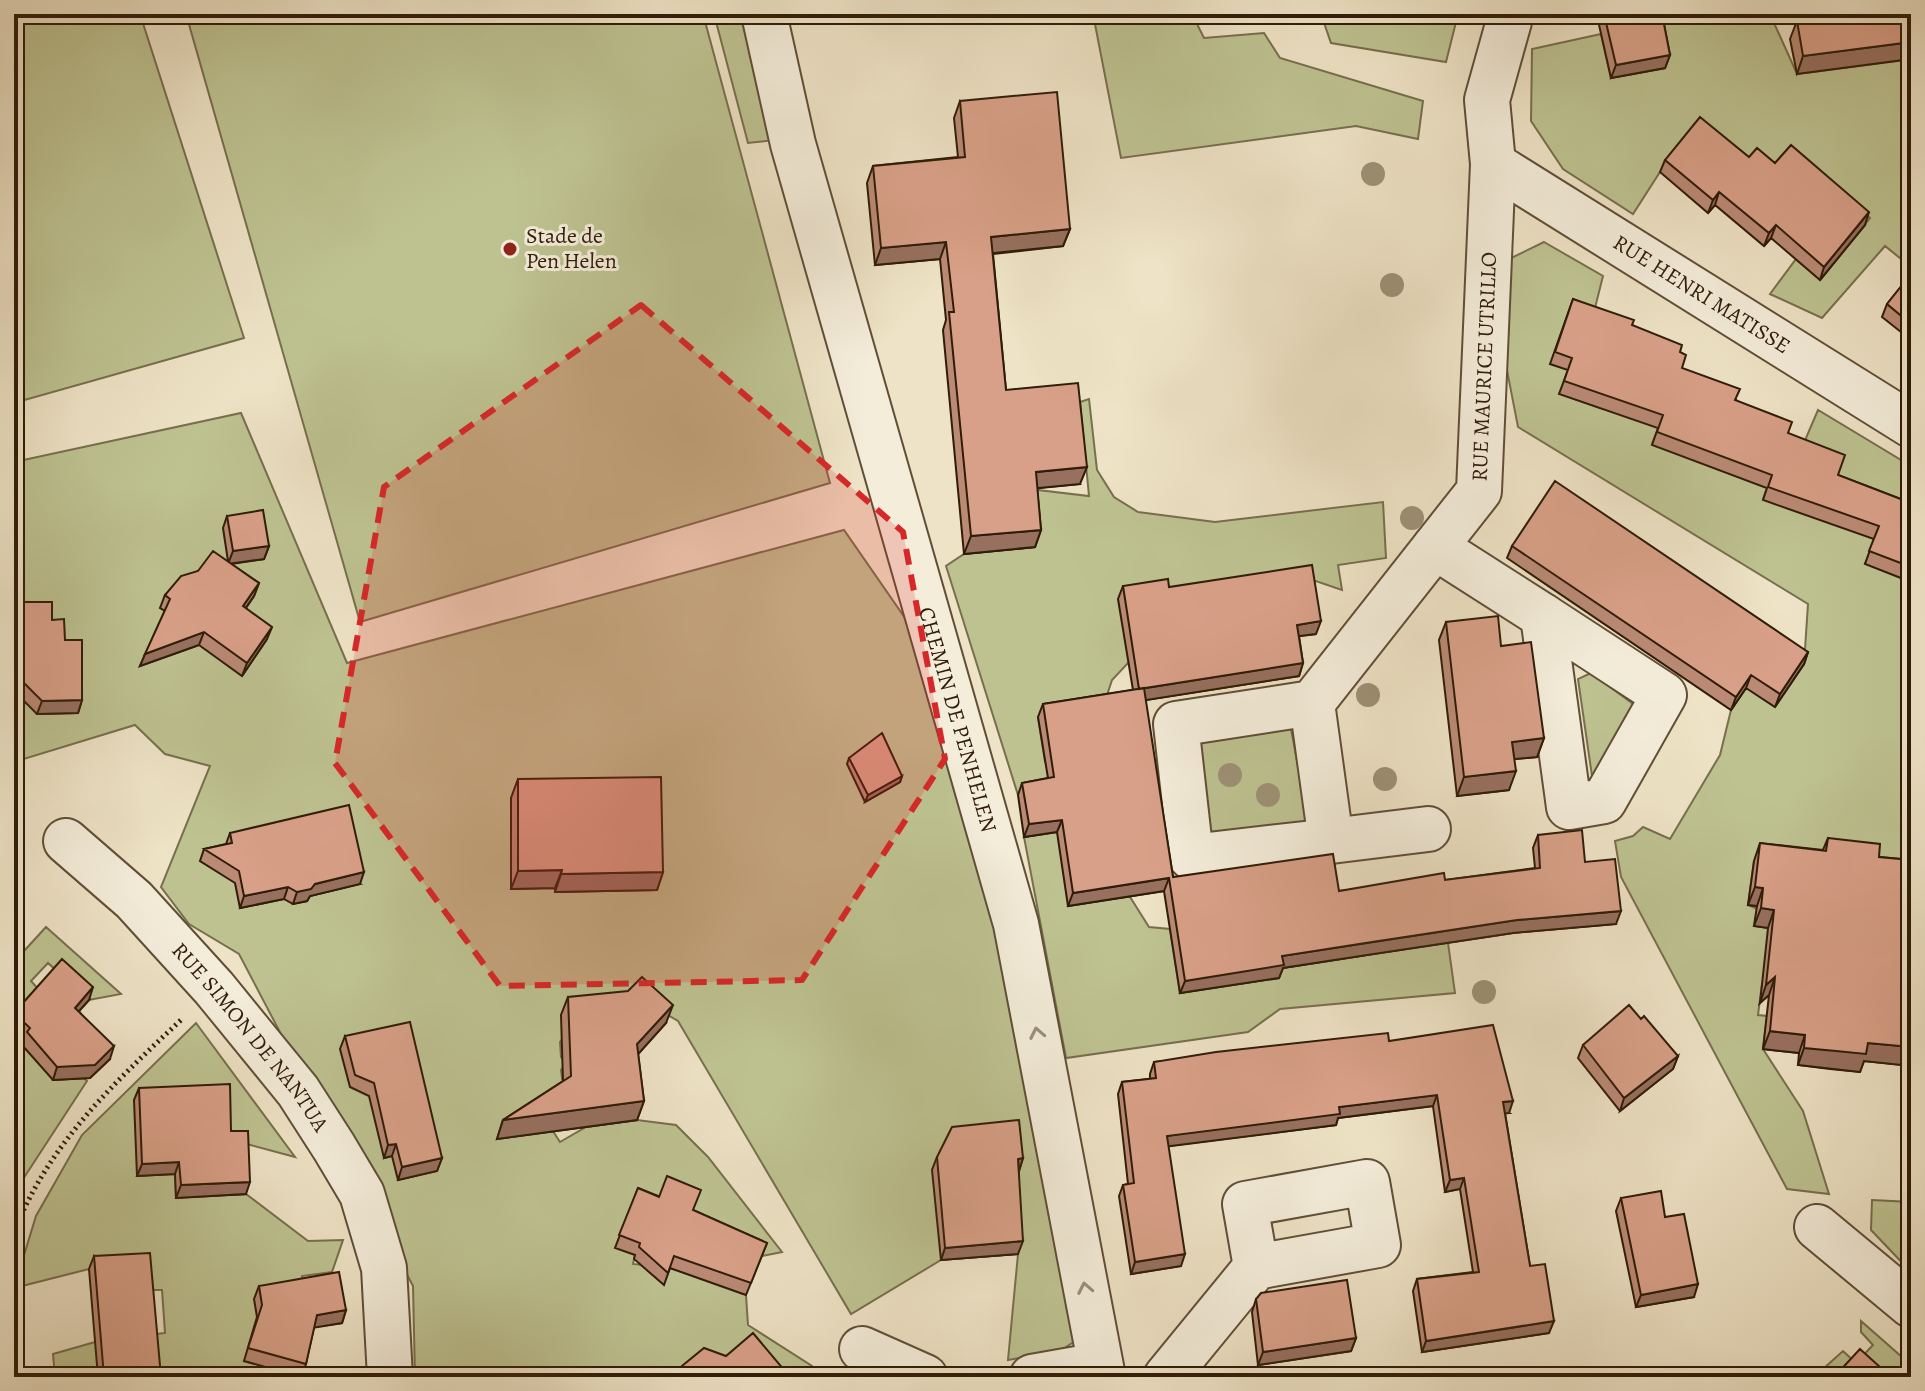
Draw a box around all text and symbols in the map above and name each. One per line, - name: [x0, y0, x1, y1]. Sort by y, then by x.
- place label: Stade de Pen Helen: [526, 221, 617, 276]
- street label: RUE HENRI MATISSE: [1607, 228, 1796, 361]
- marker: Stade de Pen Helen: [501, 240, 519, 258]
- street label: RUE MAURICE UTRILLO: [1464, 251, 1504, 482]
- street label: CHEMIN DE PENHELEN: [911, 604, 1004, 836]
- street label: RUE SIMON DE NANTUA: [165, 936, 336, 1139]
- one-way arrow: [1029, 1026, 1046, 1040]
- one-way arrow: [1078, 1281, 1095, 1295]

